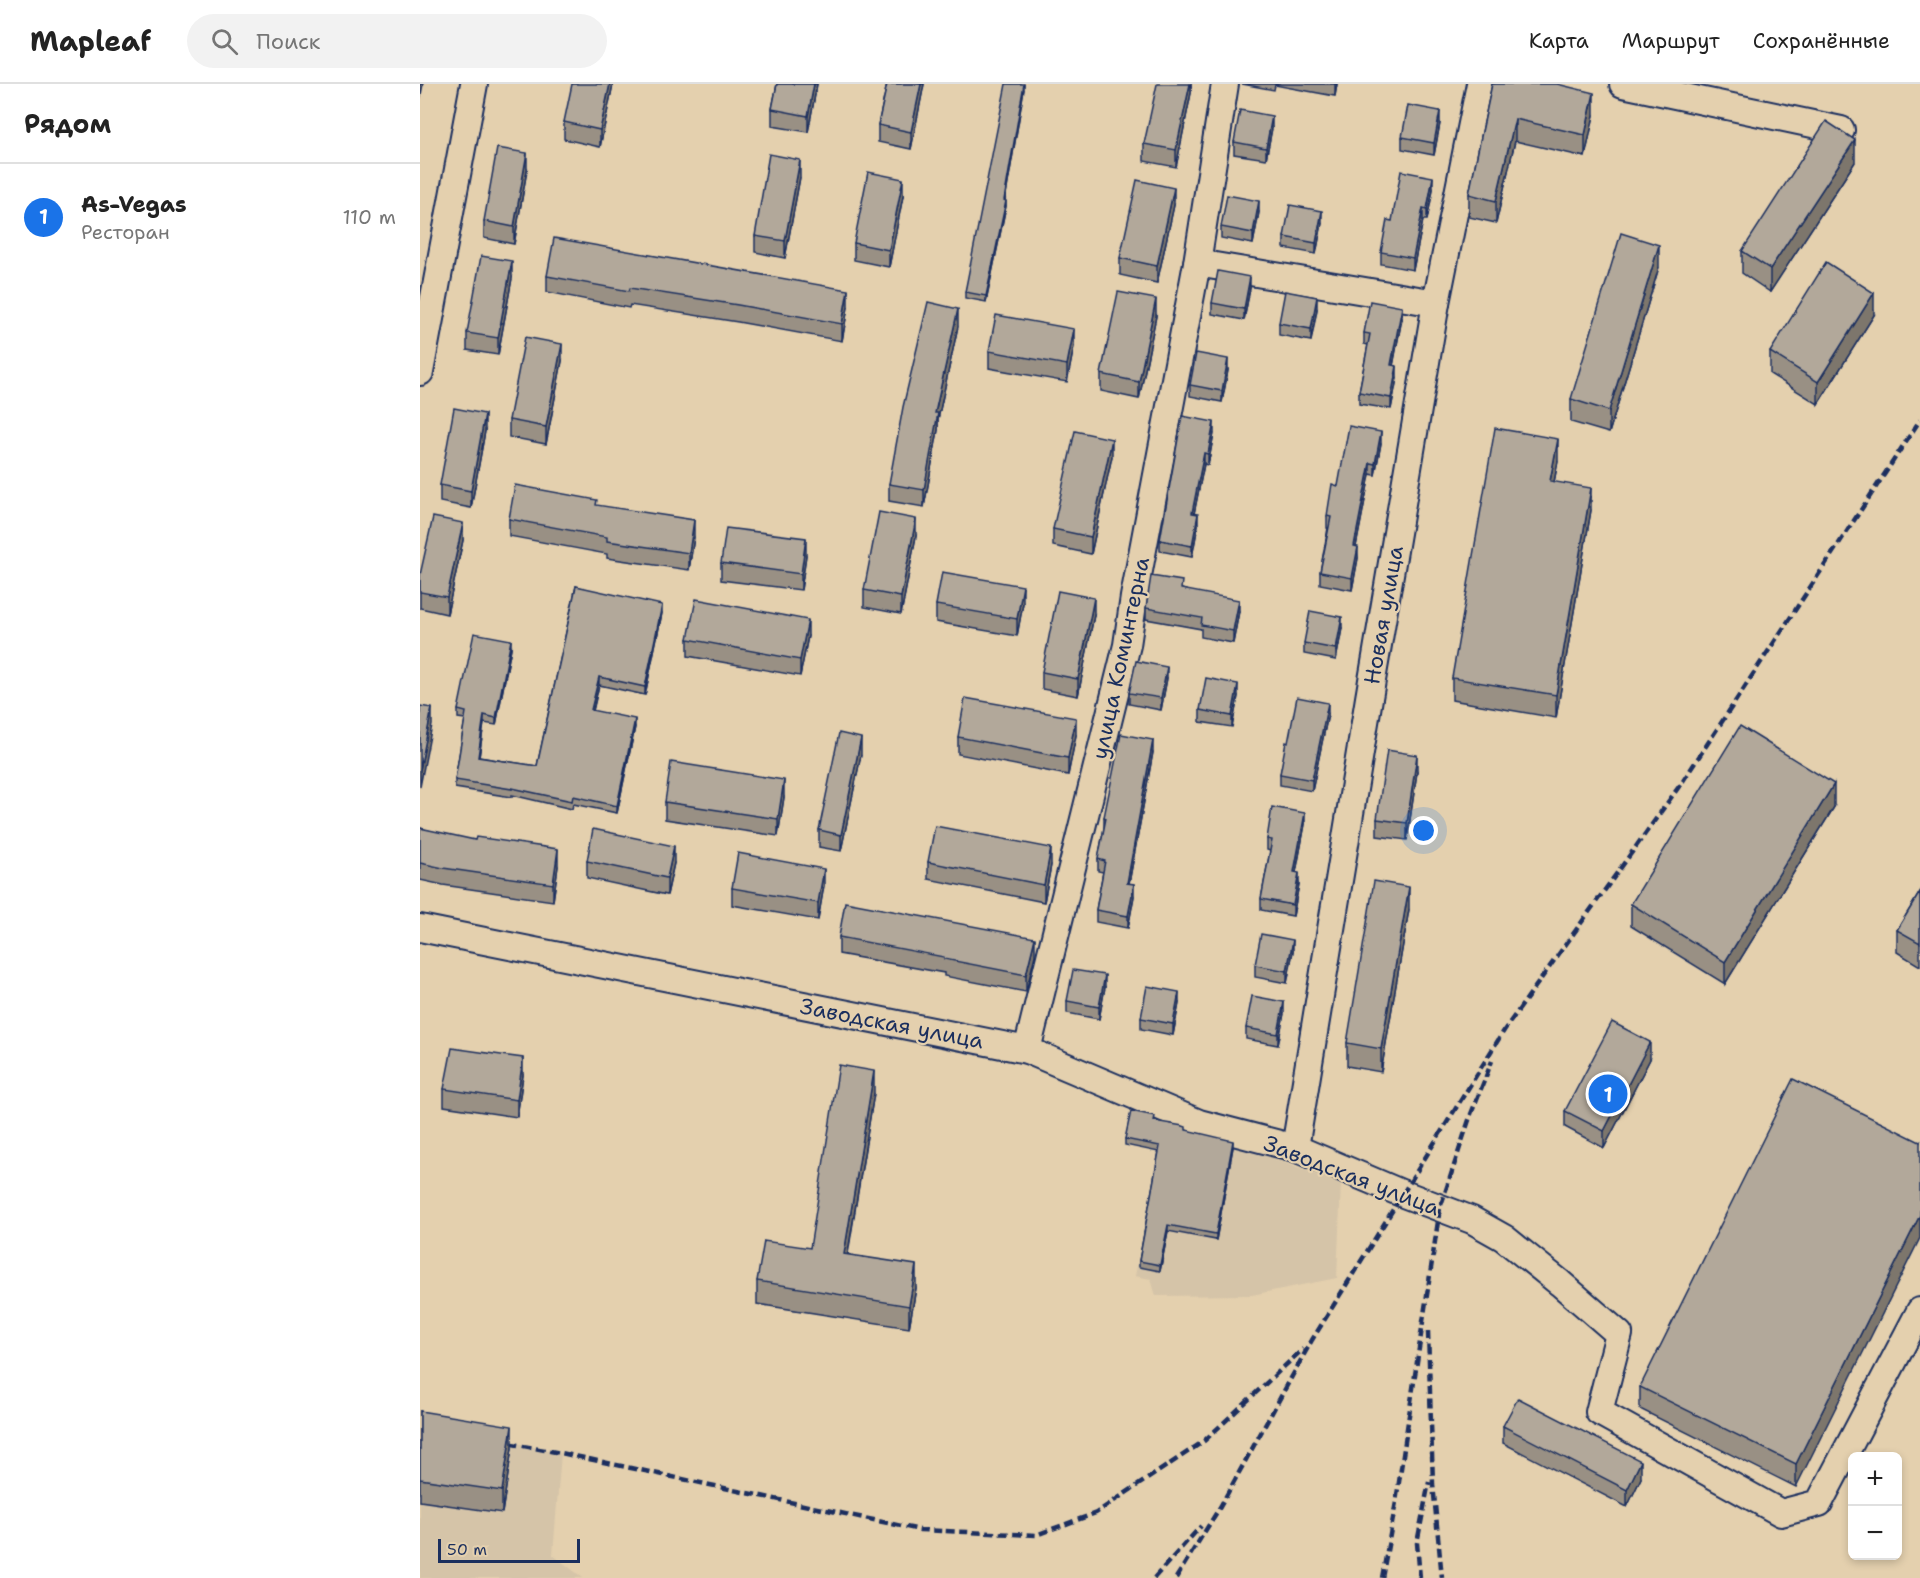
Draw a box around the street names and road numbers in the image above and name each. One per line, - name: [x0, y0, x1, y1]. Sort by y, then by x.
- street label: Новая улица: [1357, 543, 1410, 687]
- street label: улица Коминтерна: [1085, 554, 1156, 762]
- street label: Заводская улица: [798, 991, 986, 1056]
- street label: Заводская улица: [1260, 1129, 1444, 1223]

